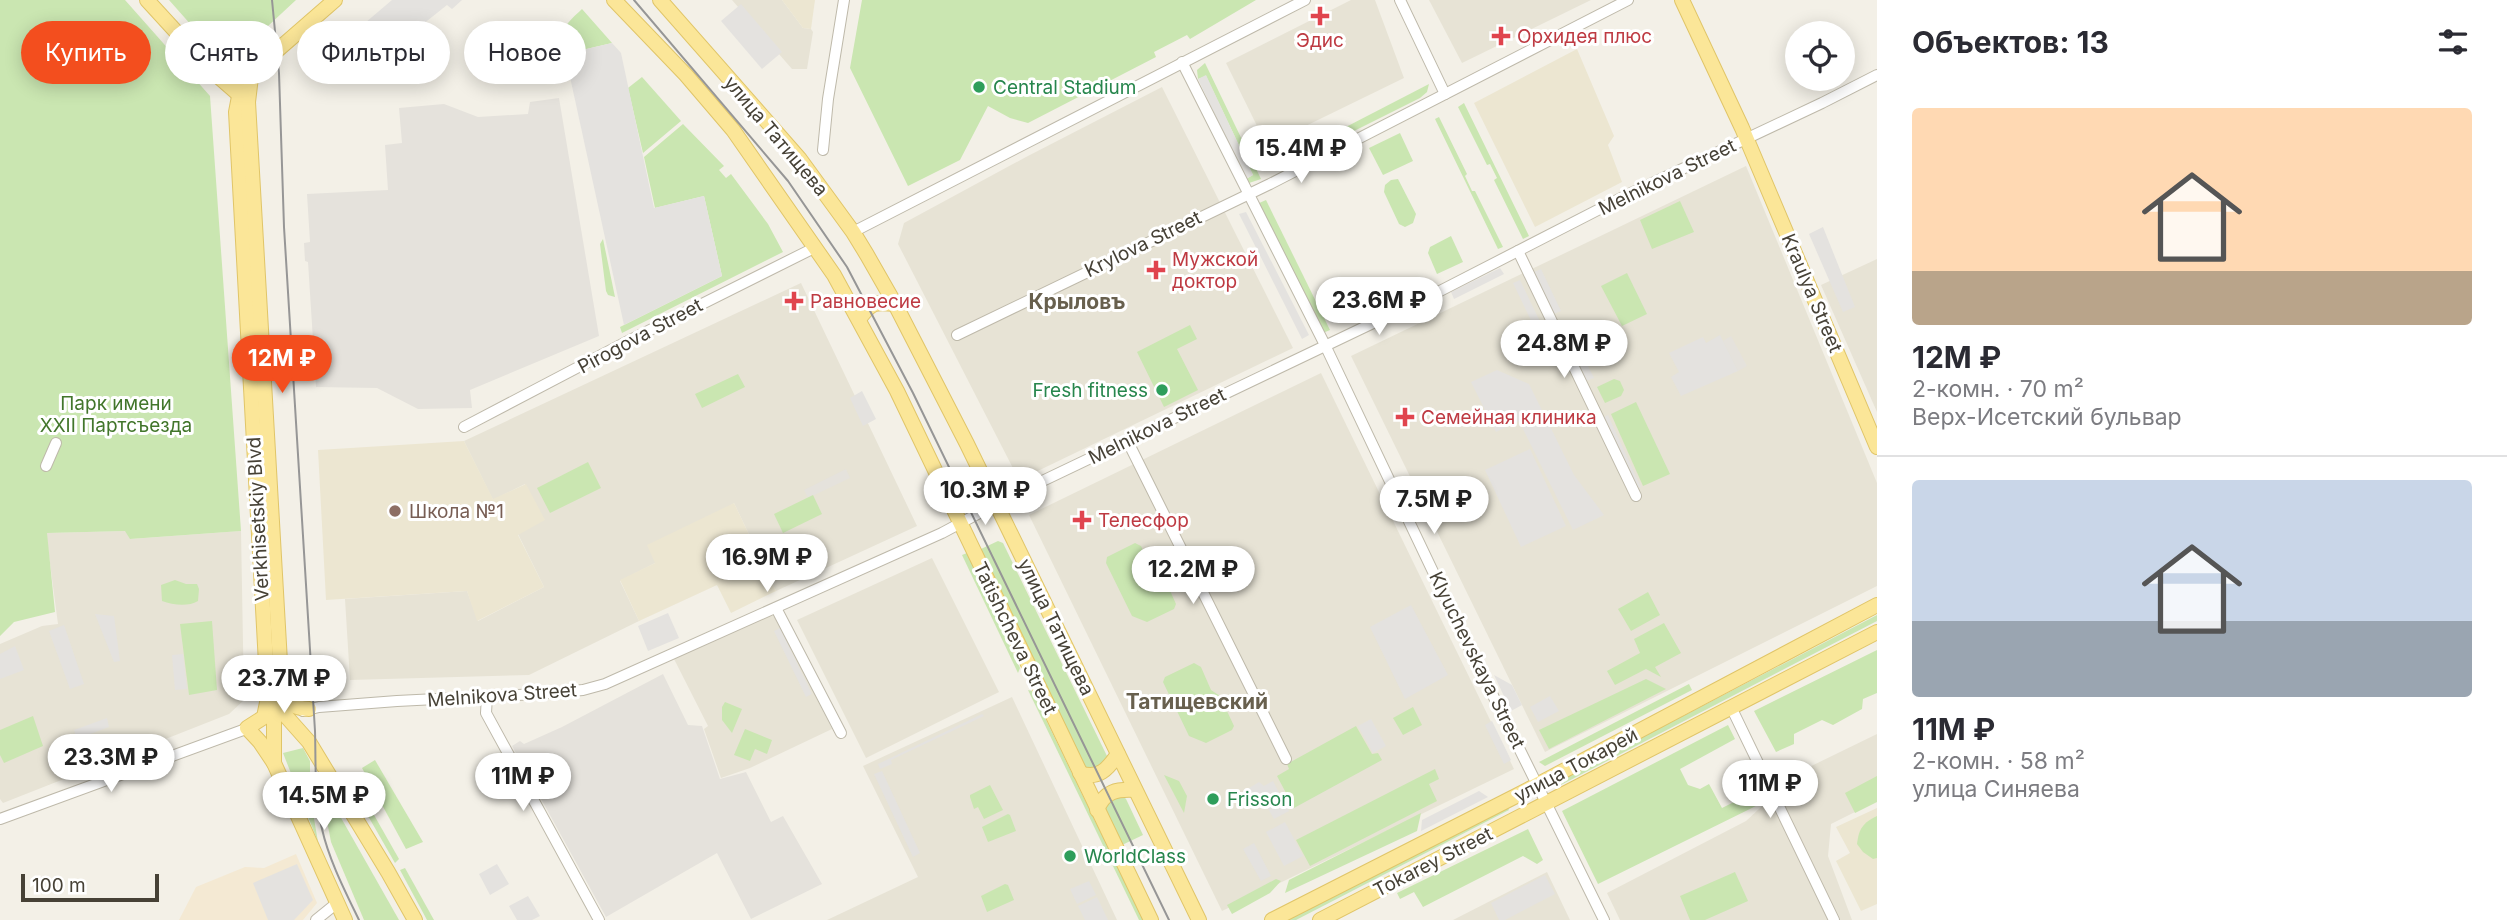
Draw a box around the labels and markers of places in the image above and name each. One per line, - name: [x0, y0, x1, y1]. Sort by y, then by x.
- marker: Эдис: [1310, 6, 1330, 26]
- place label: Орхидея плюс: [1517, 25, 1652, 48]
- marker: Орхидея плюс: [1491, 26, 1511, 46]
- place label: Эдис: [1296, 29, 1344, 52]
- place label: Central Stadium: [993, 76, 1136, 99]
- marker: Central Stadium: [971, 79, 987, 95]
- pin: 15.4M ₽: [1236, 125, 1366, 185]
- place label: Мужской доктор: [1172, 248, 1258, 293]
- marker: Мужской доктор: [1146, 260, 1166, 280]
- pin: 23.6M ₽: [1314, 278, 1444, 337]
- place label: Равновесие: [810, 290, 921, 313]
- marker: Равновесие: [784, 291, 804, 311]
- pin: 24.8M ₽: [1499, 320, 1629, 380]
- pin: 12M ₽: [233, 336, 331, 395]
- place label: Fresh fitness: [1033, 379, 1148, 402]
- marker: Fresh fitness: [1154, 382, 1170, 398]
- place label: Семейная клиника: [1421, 406, 1597, 429]
- marker: Семейная клиника: [1395, 407, 1415, 427]
- pin: 10.3M ₽: [920, 468, 1050, 527]
- pin: 7.5M ₽: [1377, 476, 1491, 536]
- place label: Школа №1: [409, 500, 504, 523]
- marker: Школа №1: [387, 503, 403, 519]
- place label: Телесфор: [1098, 509, 1189, 532]
- marker: Телесфор: [1072, 510, 1092, 530]
- pin: 16.9M ₽: [702, 534, 832, 594]
- pin: 12.2M ₽: [1128, 546, 1258, 606]
- pin: 23.7M ₽: [219, 656, 349, 715]
- pin: 23.3M ₽: [46, 734, 176, 794]
- pin: 11M ₽: [474, 754, 572, 813]
- pin: 11M ₽: [1721, 760, 1819, 820]
- pin: 14.5M ₽: [259, 772, 389, 832]
- place label: Frisson: [1227, 788, 1292, 811]
- marker: Frisson: [1205, 791, 1221, 807]
- place label: WorldClass: [1084, 845, 1186, 868]
- marker: WorldClass: [1062, 848, 1078, 864]

